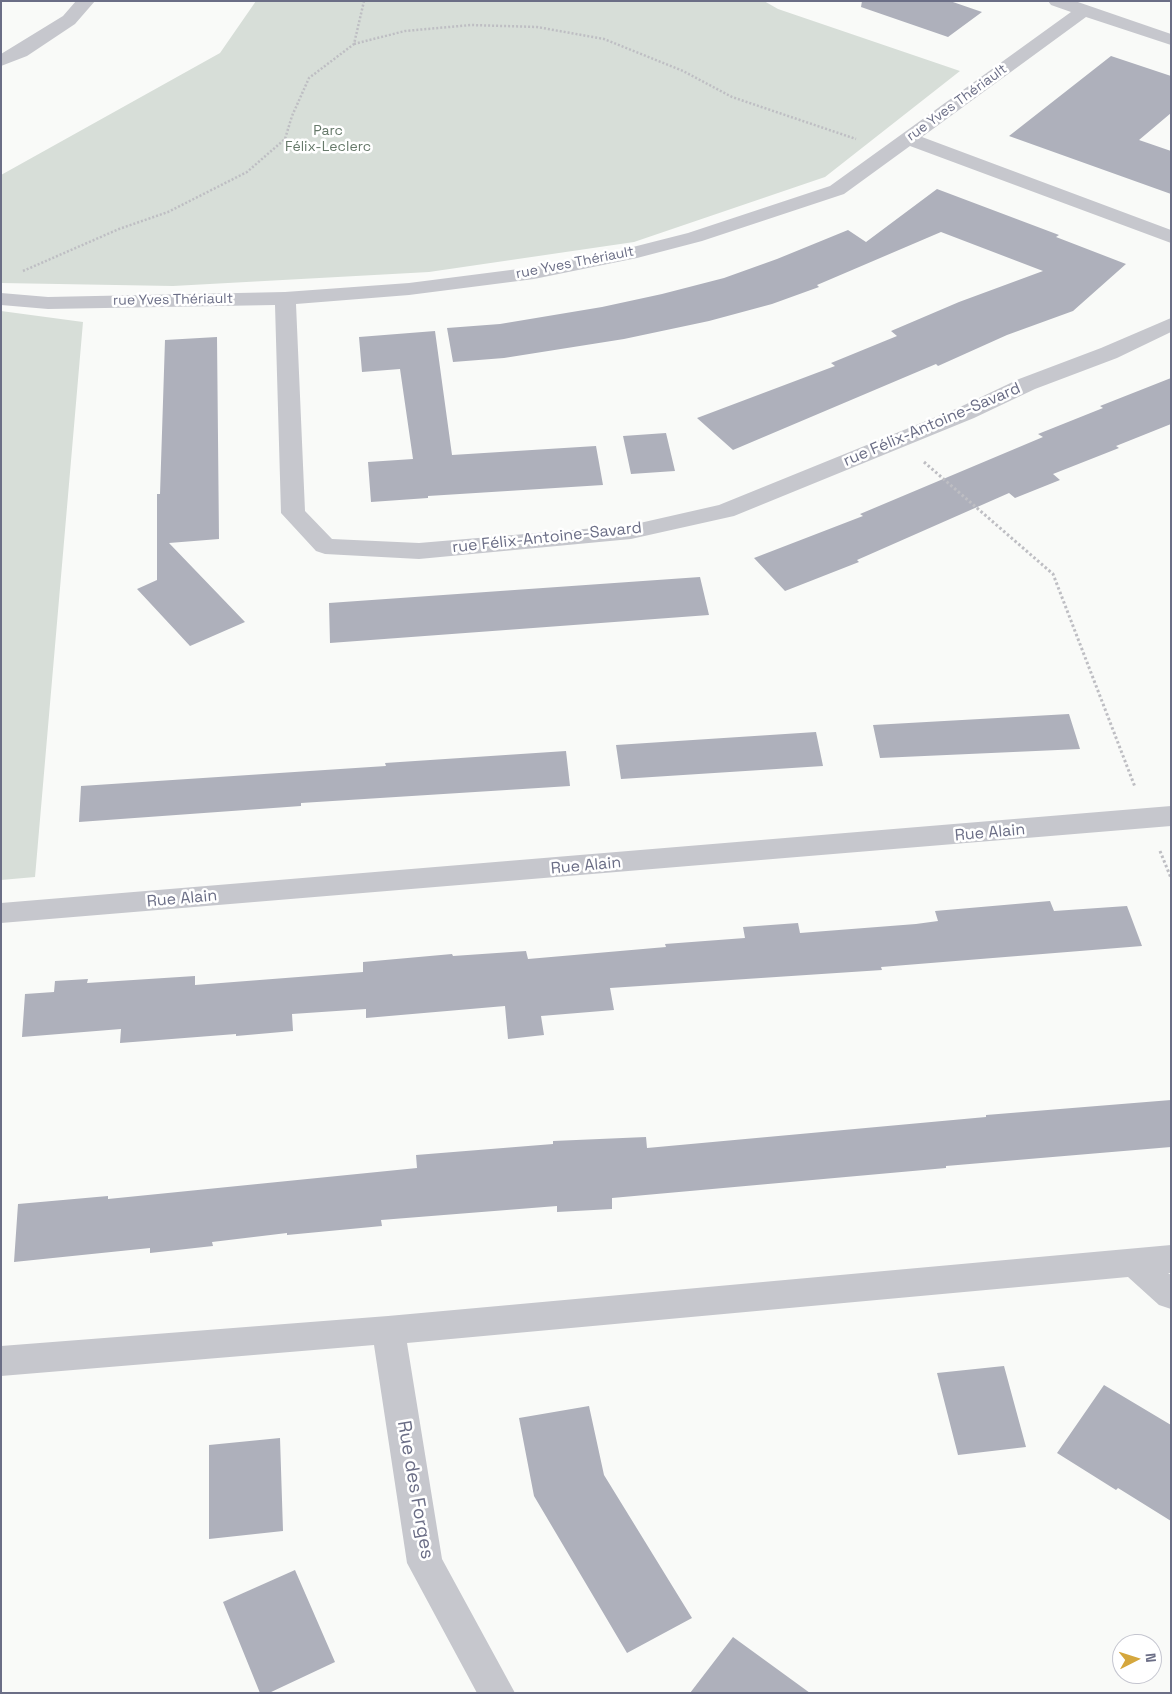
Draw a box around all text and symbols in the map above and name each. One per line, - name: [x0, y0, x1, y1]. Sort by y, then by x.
- street label: rue Yves Thériault: [903, 61, 1011, 145]
- park label: Parc Félix-Leclerc: [285, 123, 371, 156]
- street label: rue Yves Thériault: [514, 243, 636, 283]
- street label: rue Yves Thériault: [113, 291, 233, 309]
- street label: rue Félix-Antoine-Savard: [841, 379, 1023, 471]
- street label: rue Félix-Antoine-Savard: [451, 518, 643, 558]
- street label: Rue Alain: [954, 820, 1026, 846]
- street label: Rue Alain: [550, 853, 622, 879]
- street label: Rue Alain: [146, 886, 218, 912]
- street label: Rue des Forges: [392, 1419, 438, 1561]
- north arrow: [1112, 1634, 1162, 1684]
- text: N: [1142, 1652, 1160, 1663]

